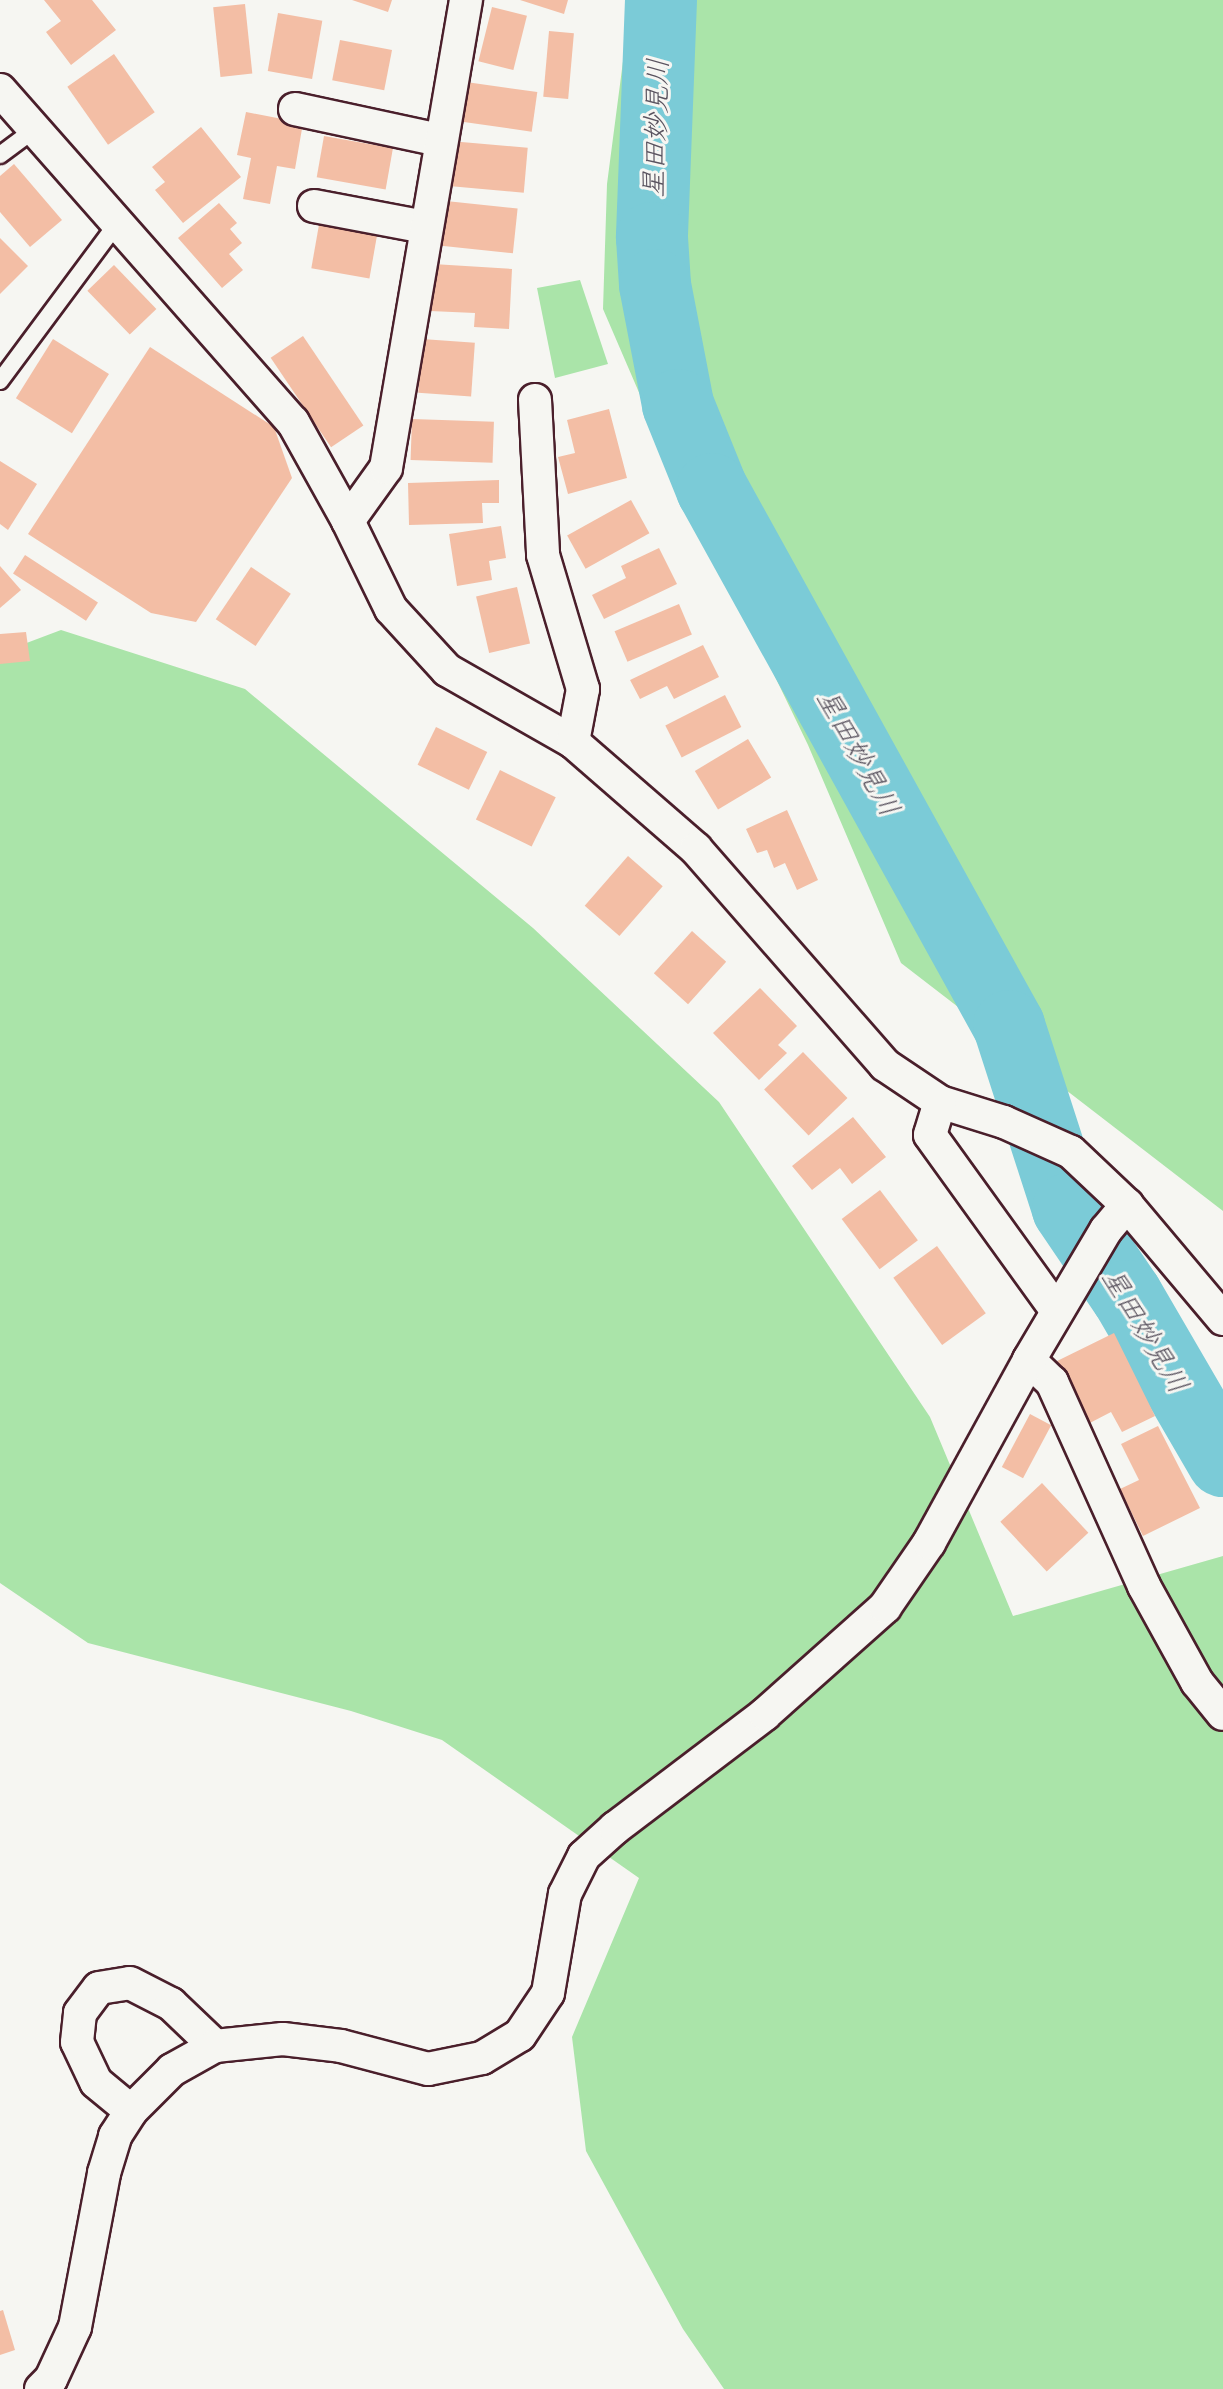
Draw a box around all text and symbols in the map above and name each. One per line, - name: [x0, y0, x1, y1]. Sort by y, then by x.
- water label: 星田妙見川: [637, 57, 675, 199]
- water label: 星田妙見川: [809, 684, 907, 822]
- water label: 星田妙見川: [1095, 1262, 1195, 1400]

